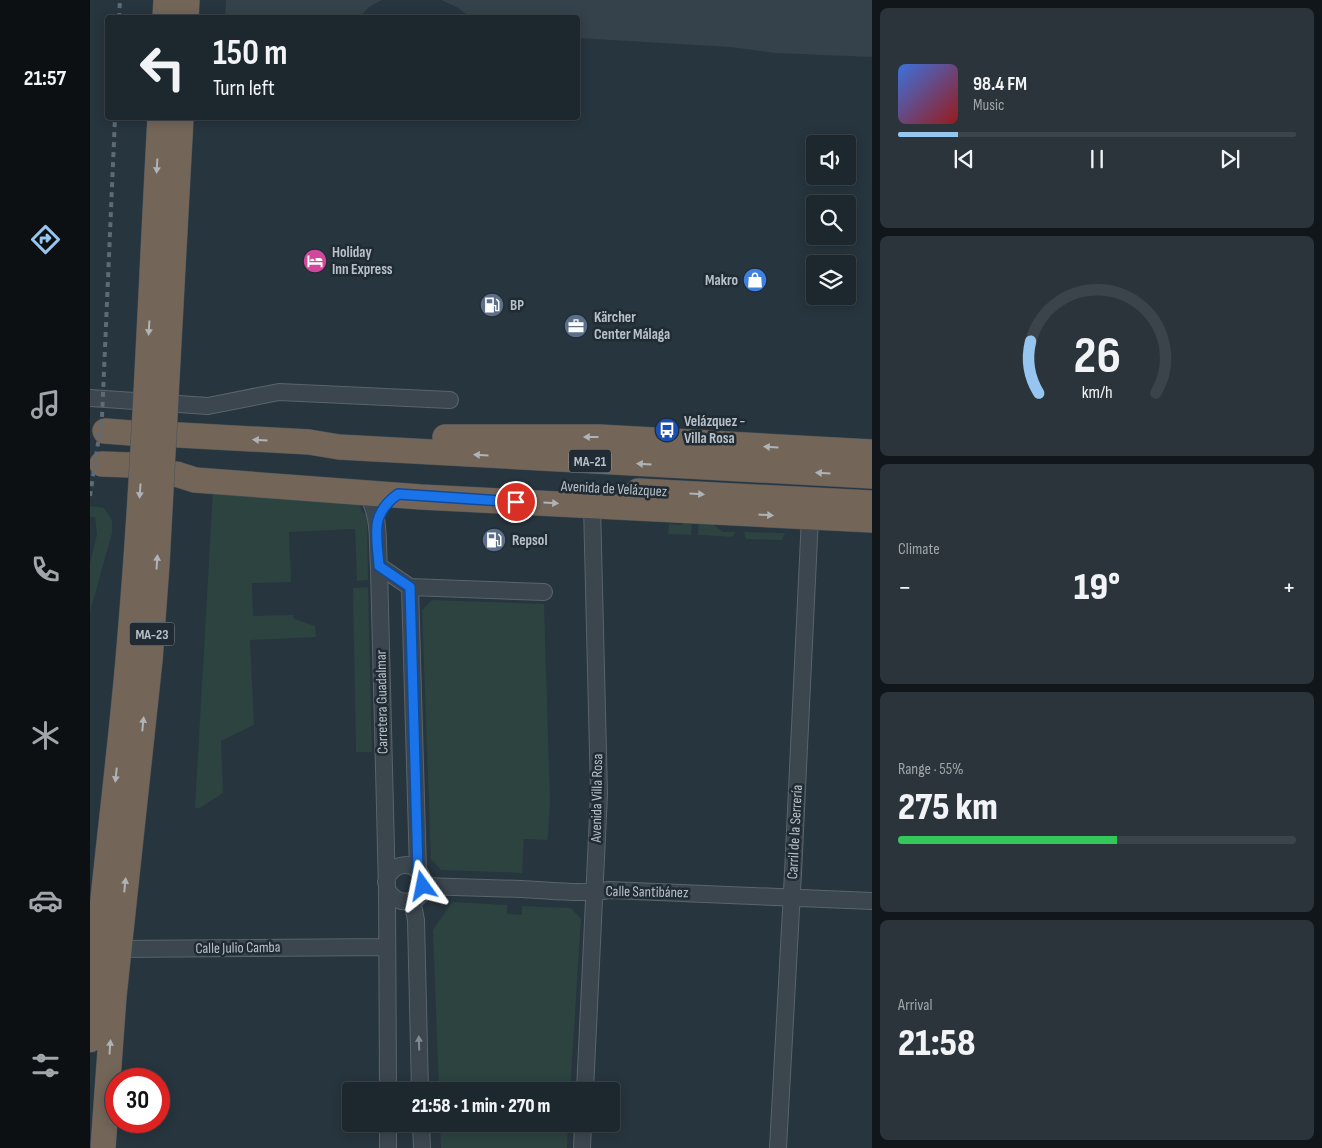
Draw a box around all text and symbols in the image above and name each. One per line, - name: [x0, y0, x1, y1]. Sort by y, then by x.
- text: 150 m: [213, 32, 287, 75]
- icon: left: [130, 35, 195, 100]
- text: 21:57: [24, 65, 66, 92]
- text: 98.4 FM: [973, 73, 1027, 96]
- text: Turn left: [213, 75, 275, 102]
- text: Music: [973, 96, 1004, 115]
- map controls: [806, 135, 856, 305]
- button: sound: [806, 135, 856, 185]
- icon: previous: [950, 145, 978, 173]
- icon: pause: [1083, 145, 1111, 173]
- icon: next: [1216, 145, 1244, 173]
- one-way arrow: [153, 158, 161, 174]
- button: search: [806, 195, 856, 245]
- icon: directions: [28, 222, 63, 257]
- place label: Holiday Inn Express: [332, 243, 393, 279]
- hotel icon: Holiday Inn Express: [302, 248, 328, 274]
- button: layers: [806, 255, 856, 305]
- shop icon: Makro: [742, 267, 768, 293]
- place label: Makro: [705, 271, 738, 290]
- fuel station icon: BP: [479, 292, 505, 318]
- place label: BP: [510, 296, 524, 315]
- place label: Kärcher Center Málaga: [594, 308, 670, 344]
- office icon: Kärcher Center Málaga: [563, 313, 589, 339]
- one-way arrow: [144, 321, 152, 337]
- text: 26: [1073, 325, 1121, 388]
- text: km/h: [1082, 382, 1112, 403]
- icon: music: [28, 387, 63, 422]
- place label: Velázquez - Villa Rosa: [684, 412, 746, 448]
- bus stop icon: Velázquez - Villa Rosa: [654, 417, 680, 443]
- one-way arrow: [583, 433, 599, 441]
- one-way arrow: [252, 435, 268, 443]
- one-way arrow: [763, 442, 779, 450]
- one-way arrow: [473, 450, 489, 458]
- road number: MA-21: [569, 450, 611, 472]
- one-way arrow: [635, 459, 651, 467]
- one-way arrow: [815, 469, 831, 477]
- street label: Avenida de Velázquez: [559, 477, 668, 501]
- pin: [495, 481, 537, 523]
- one-way arrow: [136, 483, 144, 499]
- icon: arrive: [502, 488, 530, 516]
- one-way arrow: [689, 490, 705, 498]
- one-way arrow: [543, 500, 559, 508]
- one-way arrow: [758, 511, 774, 519]
- fuel station icon: Repsol: [481, 527, 507, 553]
- place label: Repsol: [512, 531, 547, 550]
- text: Climate: [898, 540, 940, 559]
- icon: phone: [28, 552, 63, 587]
- one-way arrow: [154, 554, 162, 570]
- text: 19°: [1074, 565, 1120, 610]
- text: −: [898, 571, 912, 604]
- text: +: [1282, 571, 1296, 604]
- road number: MA-23: [130, 622, 174, 646]
- street label: Carretera Guadalmar: [372, 649, 392, 754]
- one-way arrow: [139, 715, 147, 731]
- icon: climate: [28, 718, 63, 753]
- street label: Avenida Villa Rosa: [587, 753, 607, 844]
- text: Range · 55%: [898, 760, 964, 779]
- one-way arrow: [112, 767, 120, 783]
- street label: Carril de la Serrería: [783, 784, 807, 880]
- text: 275 km: [898, 785, 998, 830]
- position arrow: [396, 859, 448, 911]
- one-way arrow: [121, 877, 129, 893]
- street label: Calle Santibánez: [605, 882, 689, 902]
- icon: car: [28, 883, 63, 918]
- street label: Calle Julio Camba: [195, 938, 281, 958]
- text: Arrival: [898, 996, 932, 1015]
- text: 21:58: [898, 1021, 976, 1066]
- one-way arrow: [414, 1034, 422, 1050]
- one-way arrow: [107, 1039, 115, 1055]
- icon: filters: [28, 1048, 63, 1083]
- speed limit sign: 30: [105, 1068, 170, 1133]
- text: 21:58 · 1 min · 270 m: [412, 1095, 550, 1118]

